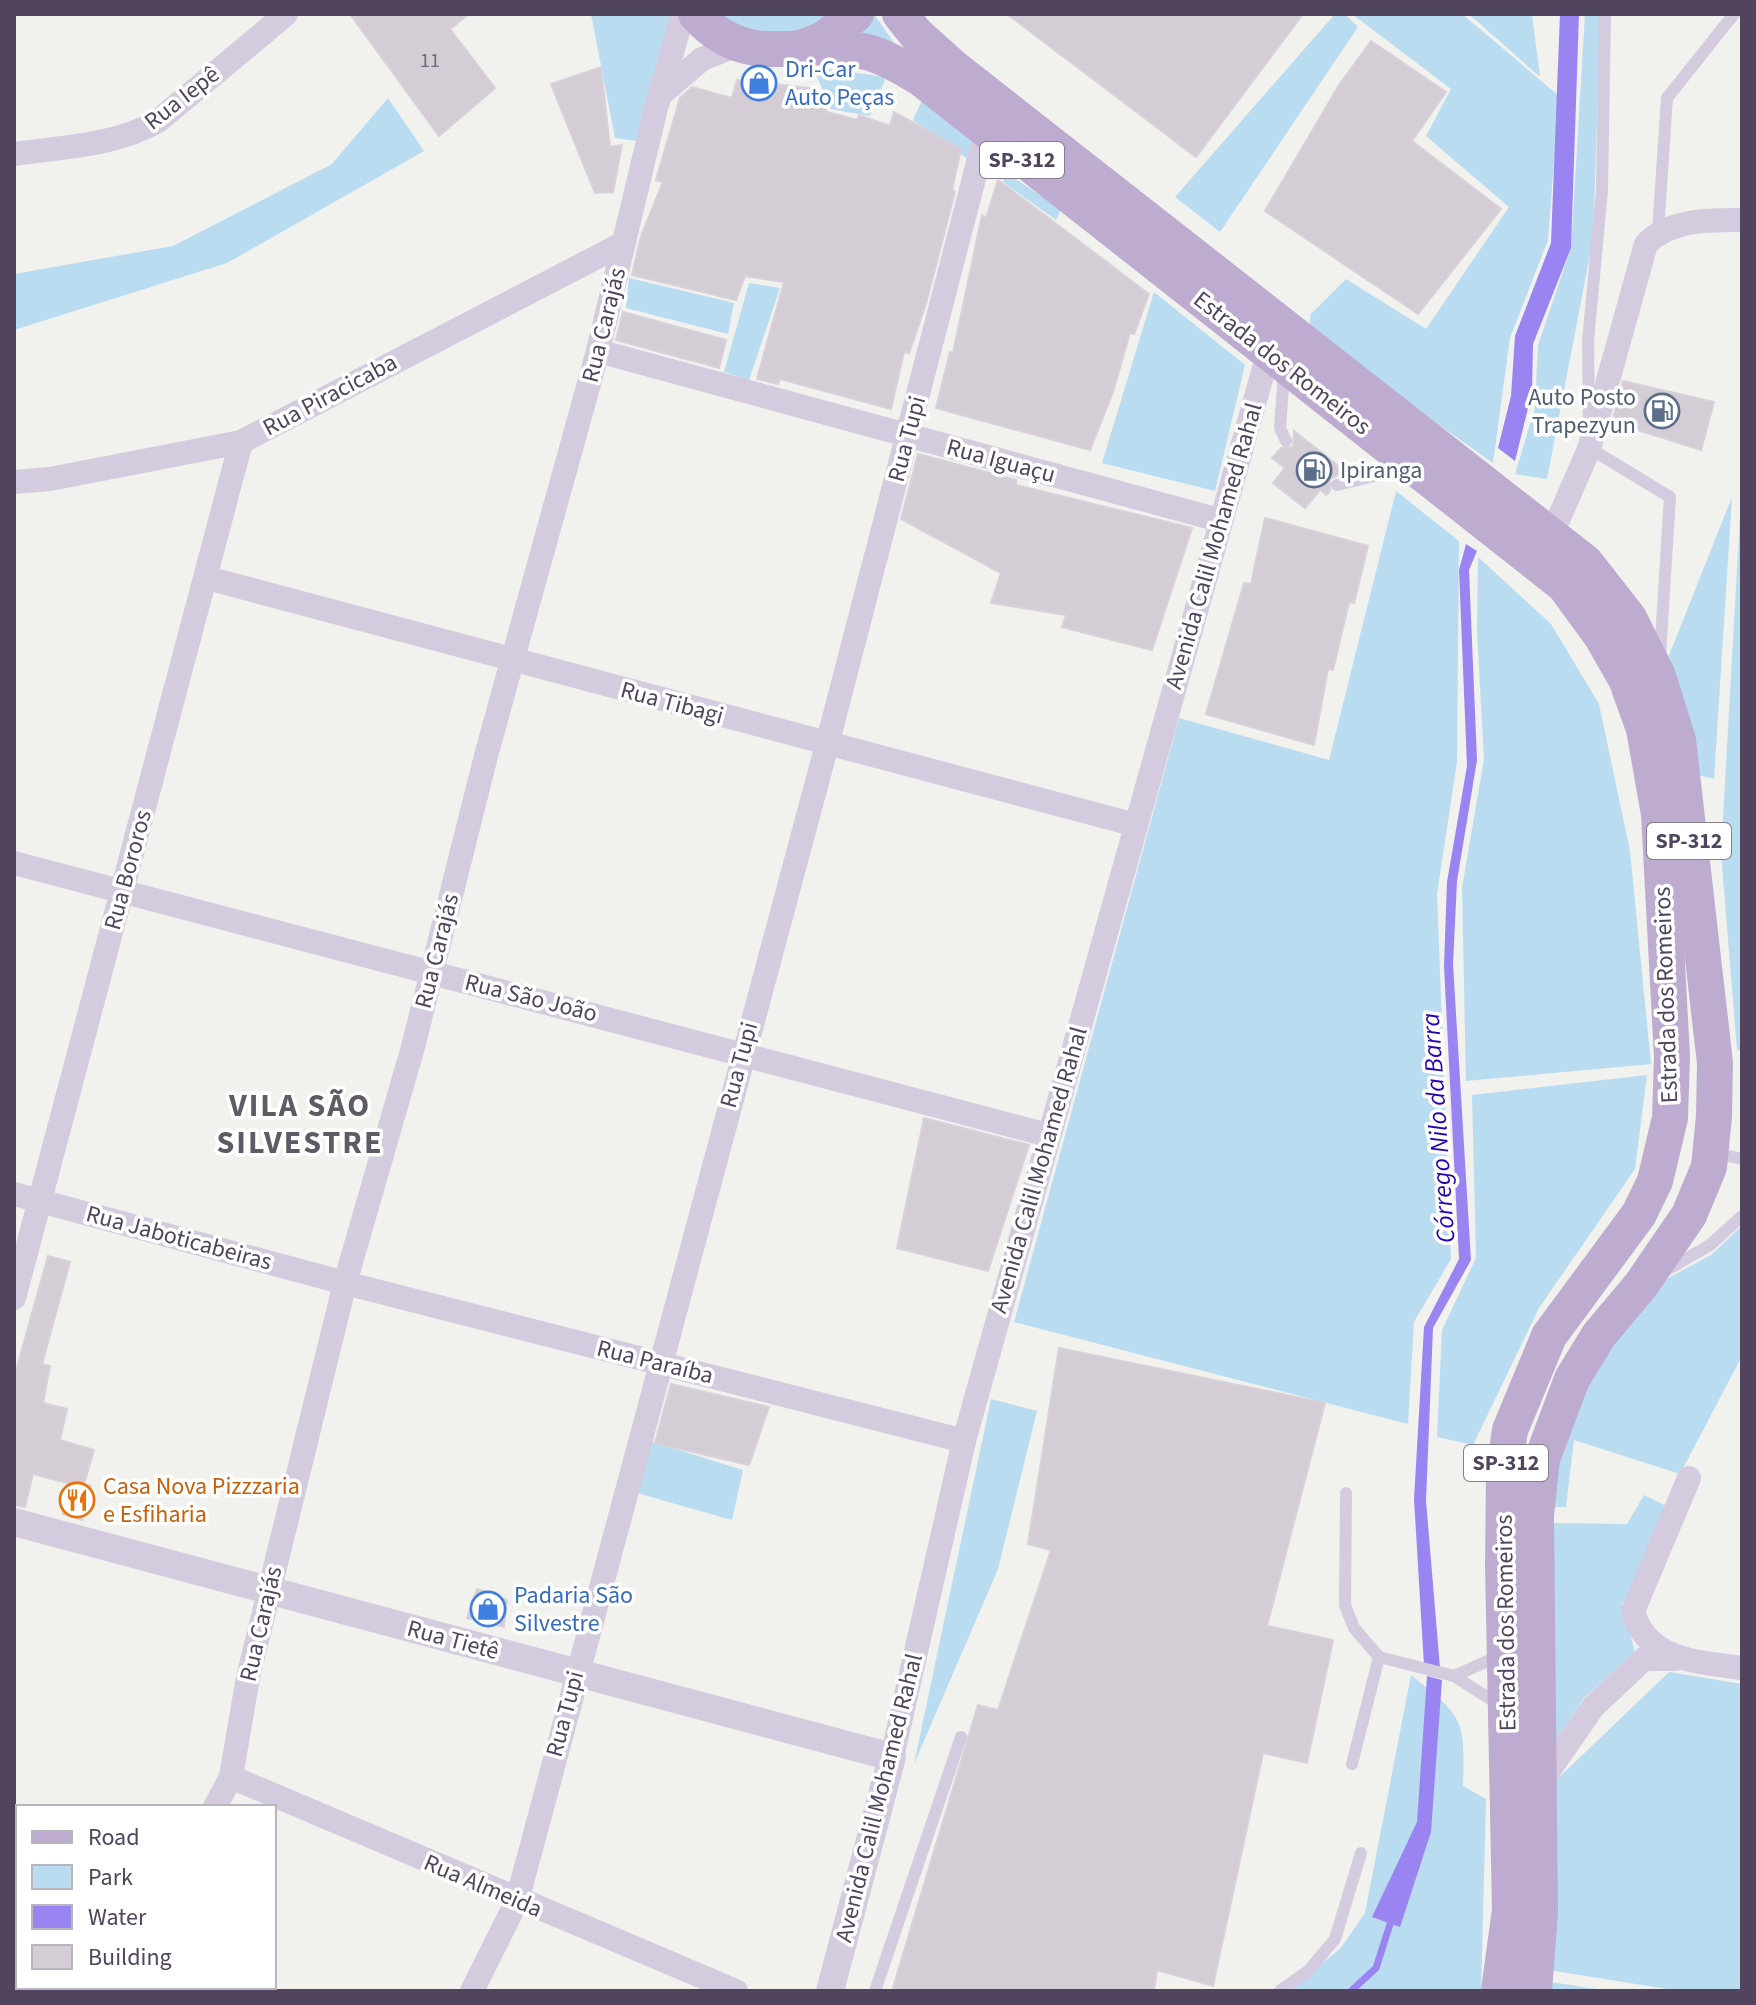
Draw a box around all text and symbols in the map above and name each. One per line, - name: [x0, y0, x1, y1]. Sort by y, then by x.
- house number: 11: [420, 47, 440, 75]
- place label: Dri-Car Auto Peças: [785, 52, 894, 115]
- street label: Rua Iepê: [137, 57, 227, 139]
- shop icon: Dri-Car Auto Peças: [740, 64, 778, 102]
- road number: SP-312: [980, 142, 1064, 178]
- street label: Rua Carajás: [573, 264, 635, 386]
- street label: Estrada dos Romeiros: [1186, 282, 1378, 444]
- street label: Rua Piracicaba: [257, 345, 403, 445]
- place label: Auto Posto Trapezyun: [1528, 380, 1636, 443]
- street label: Rua Tupi: [879, 392, 935, 486]
- fuel station icon: Auto Posto Trapezyun: [1643, 392, 1681, 430]
- street label: Avenida Calil Mohamed Rahal: [1156, 399, 1272, 693]
- street label: Rua Iguaçu: [943, 430, 1059, 492]
- fuel station icon: Ipiranga: [1295, 451, 1333, 489]
- place label: Ipiranga: [1340, 453, 1422, 488]
- street label: Rua Tibagi: [617, 672, 727, 734]
- street label: Rua Bororos: [95, 806, 161, 934]
- road number: SP-312: [1647, 823, 1731, 859]
- street label: Estrada dos Romeiros: [1645, 886, 1687, 1104]
- street label: Rua Carajás: [406, 890, 468, 1012]
- street label: Rua São João: [461, 965, 601, 1031]
- water label: Córrego Nilo da Barra: [1412, 1012, 1464, 1244]
- street label: Rua Tupi: [711, 1018, 767, 1112]
- street label: Avenida Calil Mohamed Rahal: [981, 1023, 1097, 1317]
- district label: VILA SÃO SILVESTRE: [217, 1083, 383, 1166]
- street label: Rua Jaboticabeiras: [82, 1196, 276, 1280]
- street label: Rua Paraíba: [593, 1331, 717, 1393]
- road number: SP-312: [1464, 1445, 1548, 1481]
- place label: Casa Nova Pizzzaria e Esfiharia: [103, 1469, 300, 1532]
- restaurant icon: Casa Nova Pizzzaria e Esfiharia: [58, 1481, 96, 1519]
- street label: Estrada dos Romeiros: [1487, 1514, 1525, 1732]
- street label: Rua Carajás: [231, 1563, 291, 1685]
- place label: Padaria São Silvestre: [514, 1578, 633, 1641]
- shop icon: Padaria São Silvestre: [469, 1590, 507, 1628]
- street label: Rua Tietê: [403, 1611, 503, 1669]
- street label: Avenida Calil Mohamed Rahal: [826, 1650, 932, 1946]
- street label: Rua Tupi: [537, 1667, 593, 1761]
- legend: [16, 1805, 276, 1989]
- text: Road: [88, 1820, 140, 1855]
- street label: Rua Almeida: [418, 1845, 548, 1927]
- text: Park: [88, 1860, 133, 1895]
- text: Water: [88, 1900, 147, 1935]
- text: Building: [88, 1940, 172, 1975]

